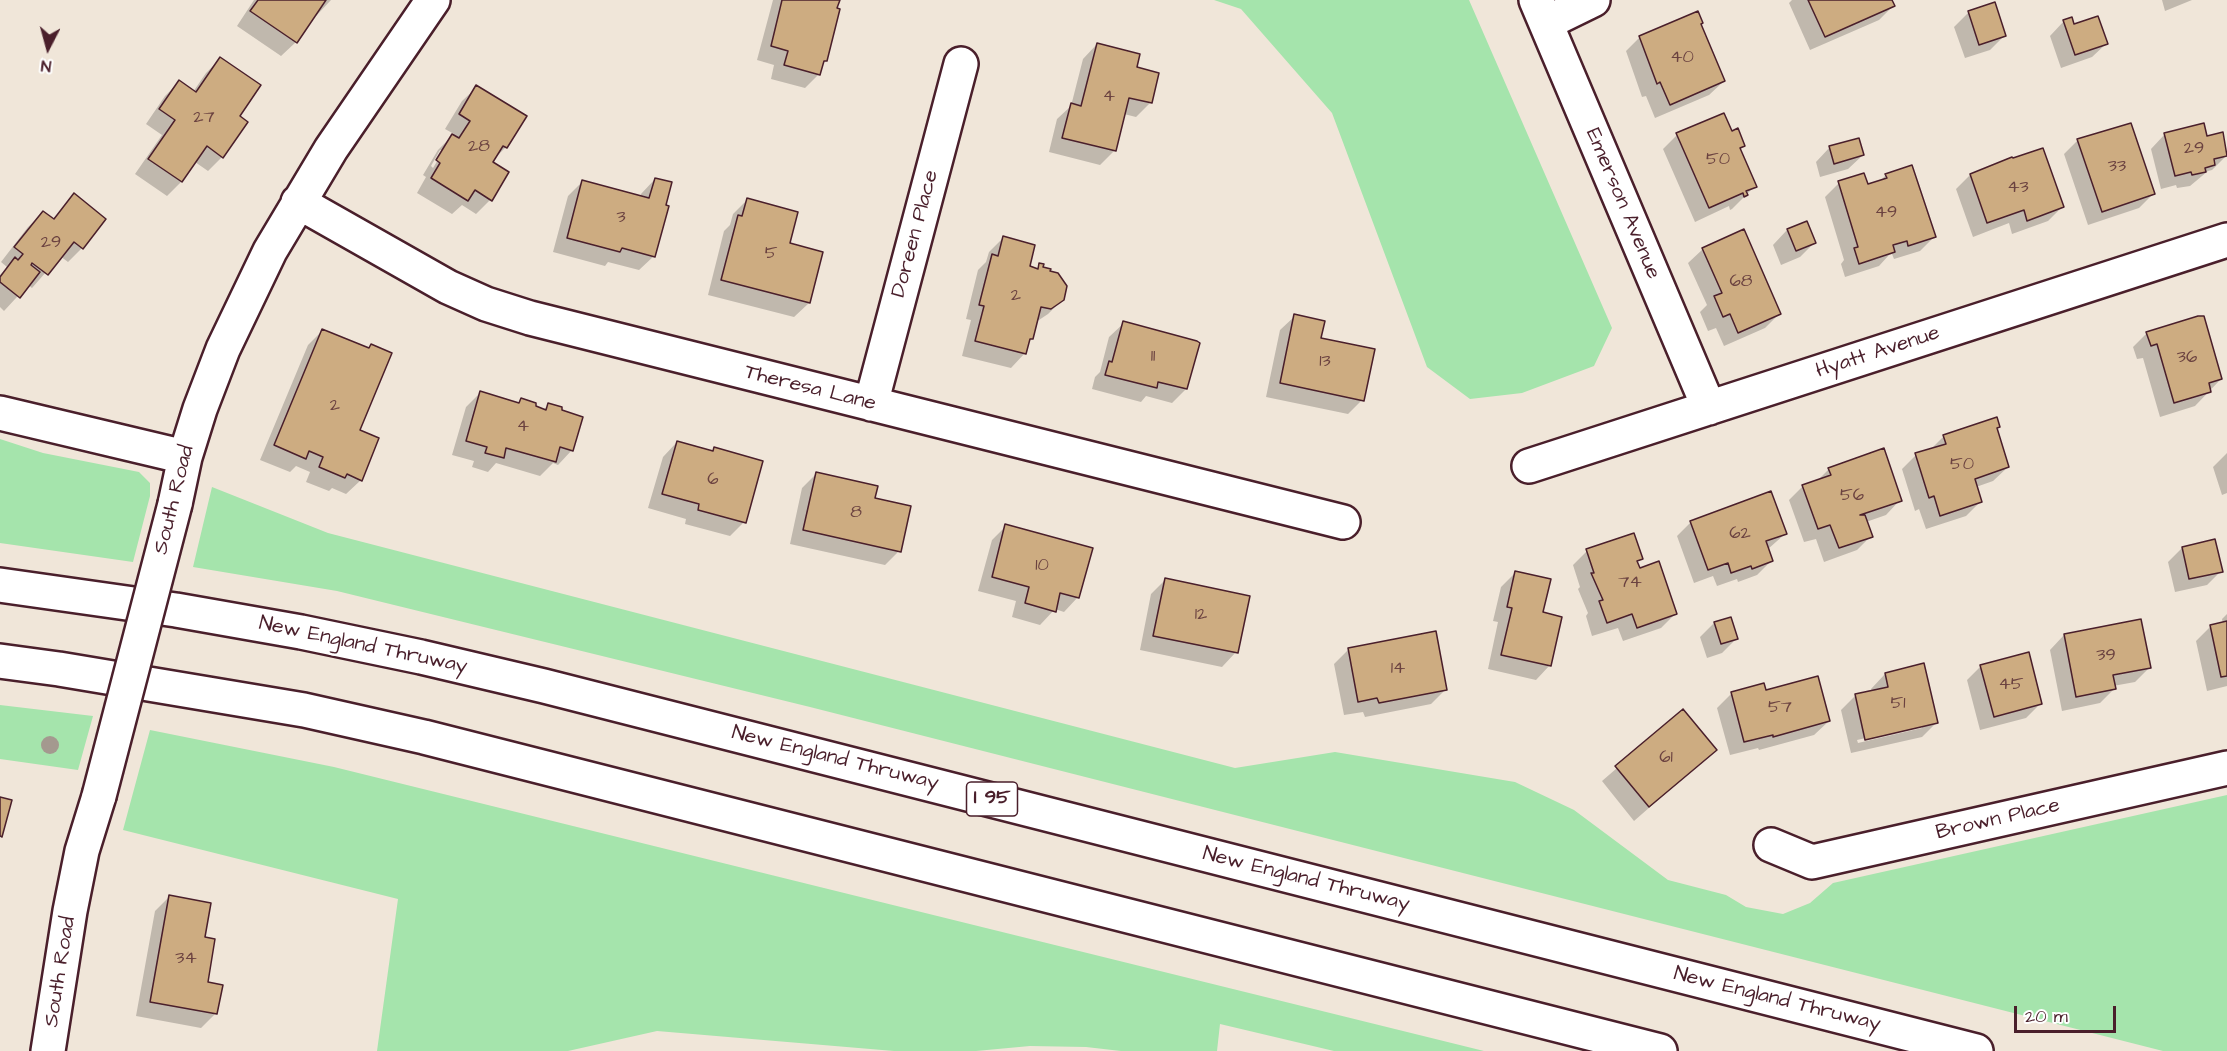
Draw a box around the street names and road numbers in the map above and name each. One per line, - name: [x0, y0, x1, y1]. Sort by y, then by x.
- street label: Emerson Avenue: [1579, 125, 1665, 283]
- street label: Doreen Place: [887, 168, 945, 300]
- street label: Hyatt Avenue: [1813, 321, 1943, 385]
- street label: Theresa Lane: [742, 361, 878, 417]
- street label: South Road: [149, 443, 201, 557]
- street label: New England Thruway: [257, 612, 469, 680]
- street label: New England Thruway: [729, 721, 941, 797]
- road number: I 95: [966, 782, 1018, 816]
- street label: Brown Place: [1934, 794, 2062, 846]
- street label: New England Thruway: [1200, 842, 1412, 918]
- street label: South Road: [40, 915, 82, 1029]
- street label: New England Thruway: [1671, 962, 1883, 1038]

